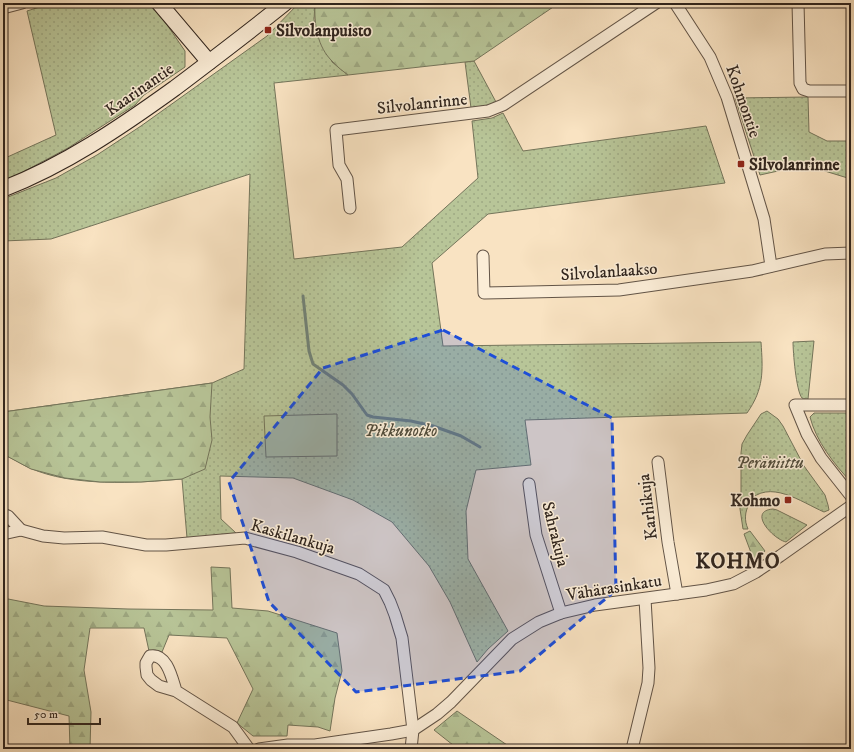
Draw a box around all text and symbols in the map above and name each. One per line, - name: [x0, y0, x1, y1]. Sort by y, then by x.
- place label: Silvolanpuisto: [276, 20, 372, 42]
- marker: Silvolanpuisto: [263, 25, 273, 35]
- street label: Kaarinantie: [101, 58, 178, 121]
- street label: Kohmontie: [720, 62, 766, 141]
- street label: Silvolanrinne: [376, 88, 468, 120]
- place label: Silvolanrinne: [749, 154, 840, 176]
- marker: Silvolanrinne: [736, 159, 746, 169]
- street label: Silvolanlaakso: [560, 258, 658, 286]
- park label: Pikkunotko: [365, 420, 437, 442]
- park label: Peräniittu: [736, 452, 804, 474]
- street label: Karhikuja: [633, 472, 663, 541]
- place label: Kohmo: [730, 490, 780, 512]
- marker: Kohmo: [783, 495, 793, 505]
- street label: Sahrakuja: [536, 499, 574, 570]
- street label: Kaskilankuja: [248, 514, 338, 560]
- district label: KOHMO: [695, 549, 781, 575]
- street label: Vähärasinkatu: [564, 570, 663, 607]
- scale bar: [28, 700, 100, 726]
- text: 50 m: [34, 707, 58, 722]

